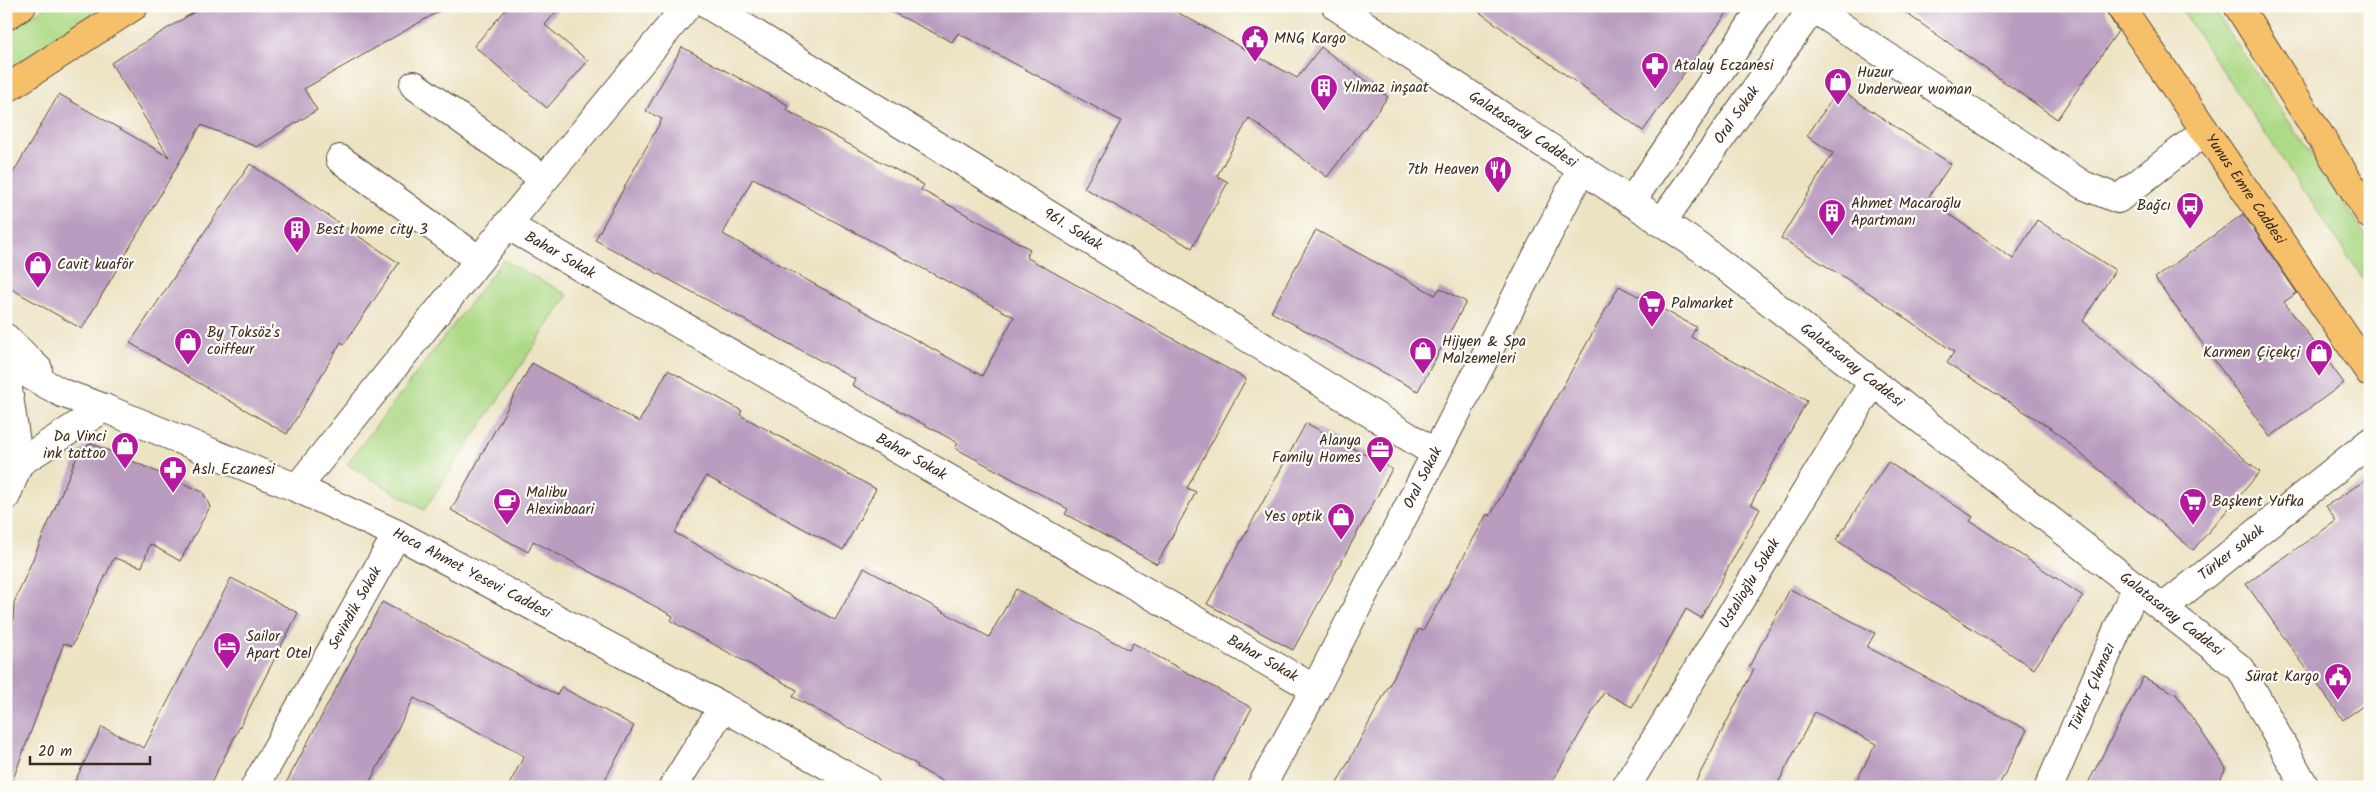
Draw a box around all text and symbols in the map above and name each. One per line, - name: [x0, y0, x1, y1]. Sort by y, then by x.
- public building icon: MNG Kargo: [1240, 24, 1270, 63]
- place label: MNG Kargo: [1274, 27, 1346, 51]
- pharmacy icon: Atalay Eczanesi: [1640, 51, 1670, 90]
- place label: Atalay Eczanesi: [1674, 54, 1775, 78]
- place label: Huzur Underwear woman: [1857, 61, 1972, 102]
- shop icon: Huzur Underwear woman: [1823, 67, 1853, 106]
- building icon: Yılmaz inşaat: [1309, 73, 1339, 112]
- place label: Yılmaz inşaat: [1343, 76, 1429, 100]
- street label: Oral Sokak: [1708, 80, 1767, 149]
- street label: Galatasaray Caddesi: [1464, 85, 1583, 175]
- street label: Yunus Emre Caddesi: [2199, 129, 2292, 251]
- restaurant icon: 7th Heaven: [1483, 155, 1513, 194]
- place label: 7th Heaven: [1407, 158, 1479, 182]
- bus stop icon: Bağcı: [2175, 191, 2205, 230]
- place label: Ahmet Macaroğlu Apartmanı: [1851, 192, 1961, 233]
- place label: Bağcı: [2137, 194, 2171, 218]
- building icon: Ahmet Macaroğlu Apartmanı: [1817, 198, 1847, 237]
- street label: 961. Sokak: [1038, 202, 1108, 258]
- building icon: Best home city 3: [282, 215, 312, 254]
- place label: Best home city 3: [316, 218, 428, 242]
- street label: Bahar Sokak: [520, 225, 601, 286]
- shop icon: Cavit kuaför: [23, 250, 53, 289]
- place label: Cavit kuaför: [57, 253, 134, 277]
- supermarket icon: Palmarket: [1637, 289, 1667, 328]
- place label: Palmarket: [1671, 292, 1734, 316]
- street label: Galatasaray Caddesi: [1795, 317, 1910, 415]
- place label: By Toksöz's coiffeur: [207, 321, 280, 362]
- shop icon: By Toksöz's coiffeur: [173, 327, 203, 366]
- place label: Hijyen & Spa Malzemeleri: [1442, 330, 1526, 371]
- shop icon: Hijyen & Spa Malzemeleri: [1408, 336, 1438, 375]
- shop icon: Karmen Çiçekçi: [2304, 338, 2334, 377]
- place label: Karmen Çiçekçi: [2203, 341, 2301, 365]
- place label: Da Vinci ink tattoo: [43, 425, 107, 466]
- street label: Bahar Sokak: [871, 427, 952, 488]
- place label: Alanya Family Homes: [1272, 429, 1362, 470]
- shop icon: Da Vinci ink tattoo: [110, 431, 140, 470]
- office icon: Alanya Family Homes: [1365, 435, 1395, 474]
- street label: Oral Sokak: [1397, 442, 1449, 513]
- pharmacy icon: Aslı Eczanesi: [158, 455, 188, 494]
- place label: Aslı Eczanesi: [192, 458, 276, 482]
- place label: Malibu Alexinbaari: [526, 481, 595, 522]
- cafe icon: Malibu Alexinbaari: [492, 487, 522, 526]
- supermarket icon: Başkent Yufka: [2178, 487, 2208, 526]
- place label: Başkent Yufka: [2212, 490, 2304, 514]
- shop icon: Yes optik: [1326, 502, 1356, 541]
- place label: Yes optik: [1264, 505, 1323, 529]
- street label: Türker sokak: [2193, 518, 2271, 587]
- street label: Hoca Ahmet Yesevi Caddesi: [388, 522, 556, 626]
- street label: Ustalioğlu Sokak: [1713, 533, 1787, 634]
- street label: Sevindik Sokak: [322, 561, 389, 655]
- street label: Galatasaray Caddesi: [2114, 566, 2229, 664]
- place label: Sailor Apart Otel: [246, 625, 312, 666]
- street label: Bahar Sokak: [1222, 629, 1303, 689]
- hotel icon: Sailor Apart Otel: [212, 631, 242, 670]
- street label: Türker Çıkmazı: [2063, 639, 2122, 735]
- public building icon: Sürat Kargo: [2323, 662, 2353, 701]
- place label: Sürat Kargo: [2245, 665, 2319, 689]
- scale bar: [30, 733, 150, 765]
- text: 20 m: [38, 740, 72, 764]

